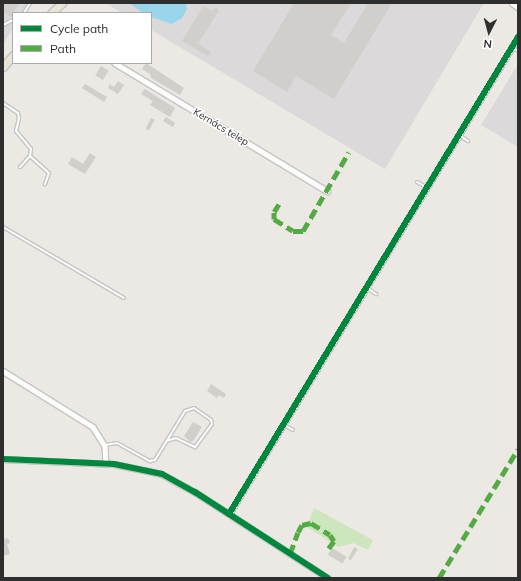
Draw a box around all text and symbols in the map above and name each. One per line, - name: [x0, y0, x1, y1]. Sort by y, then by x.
- legend: [12, 12, 152, 64]
- north arrow: [469, 12, 509, 52]
- text: Cycle path: [50, 21, 108, 36]
- text: N: [483, 37, 493, 51]
- text: Path: [50, 41, 76, 56]
- street label: Kernács telep: [191, 106, 251, 148]

